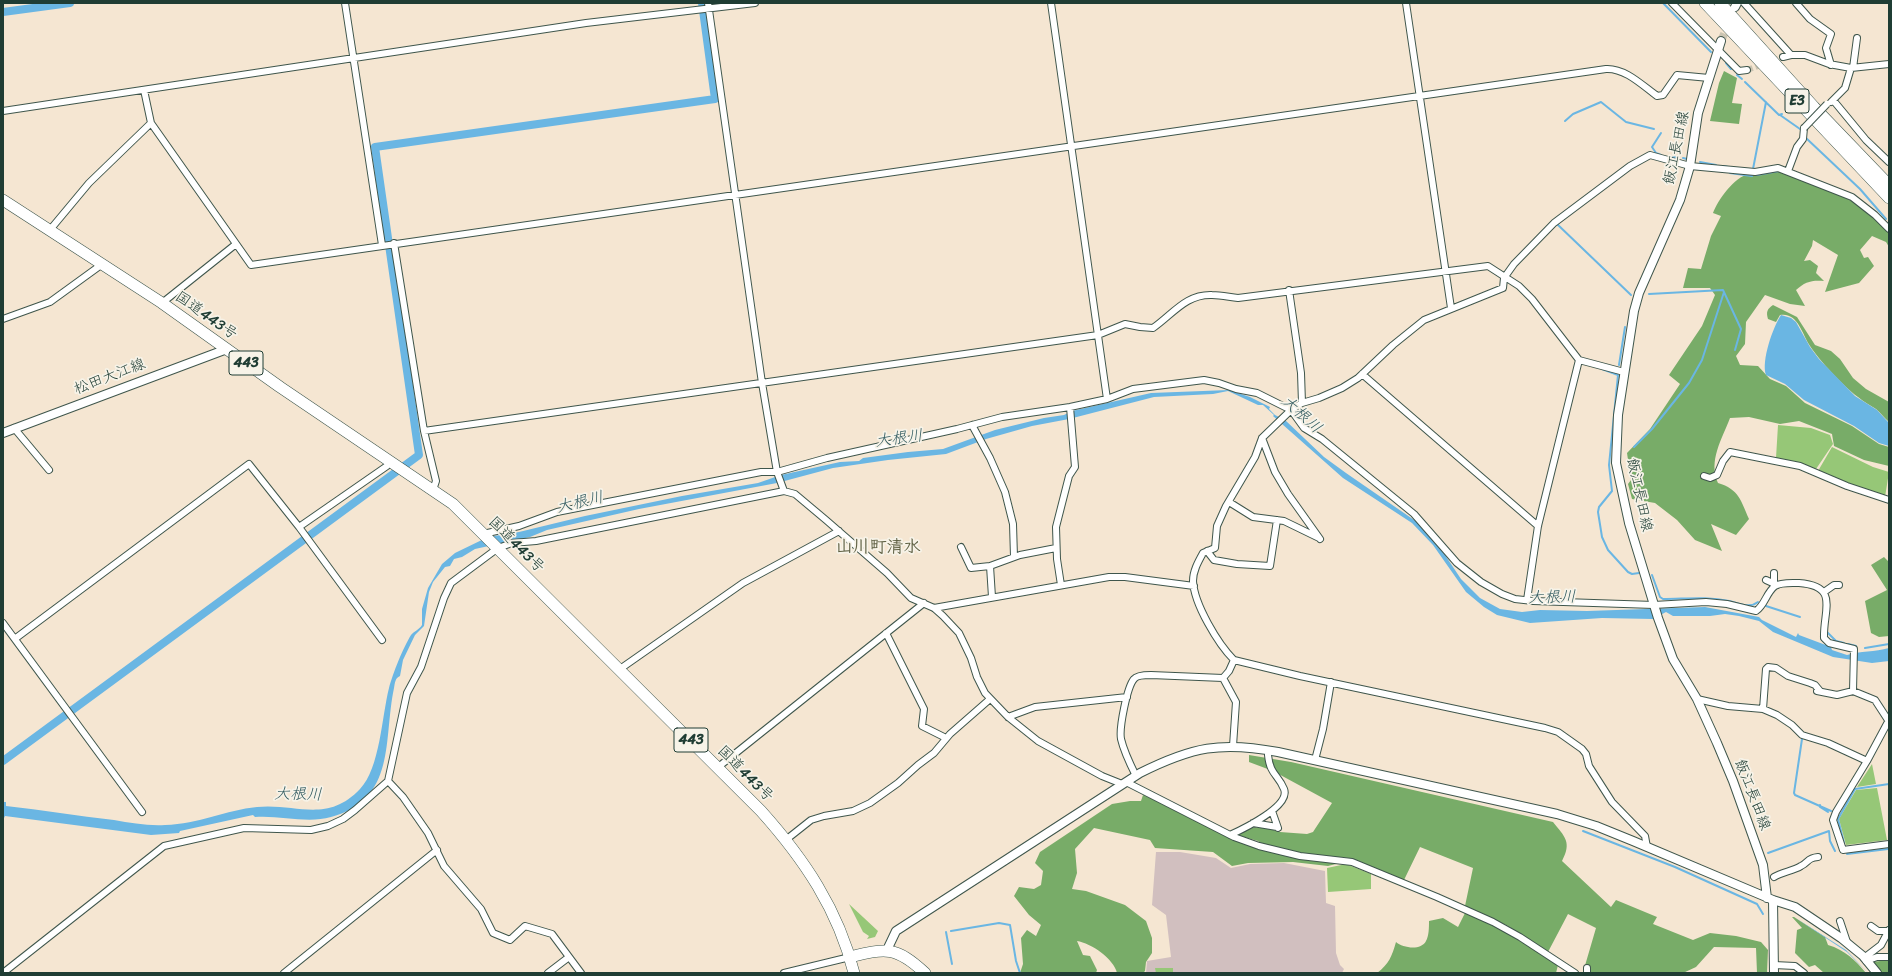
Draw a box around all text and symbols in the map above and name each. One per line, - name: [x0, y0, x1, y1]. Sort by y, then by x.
- road number: E3: [1785, 89, 1809, 113]
- street label: 飯江長田線: [1660, 109, 1694, 187]
- street label: 国道443号: [171, 288, 241, 344]
- road number: 443: [229, 351, 263, 375]
- street label: 松田大江線: [72, 355, 148, 399]
- water label: 大根川: [1277, 392, 1325, 438]
- water label: 大根川: [874, 427, 924, 451]
- street label: 飯江長田線: [1622, 456, 1656, 534]
- water label: 大根川: [554, 488, 606, 518]
- street label: 国道443号: [484, 513, 548, 577]
- district label: 山川町清水: [836, 538, 920, 558]
- water label: 大根川: [1528, 588, 1576, 608]
- road number: 443: [674, 728, 708, 752]
- street label: 国道443号: [713, 742, 777, 806]
- street label: 飯江長田線: [1730, 757, 1774, 833]
- water label: 大根川: [274, 785, 322, 805]

